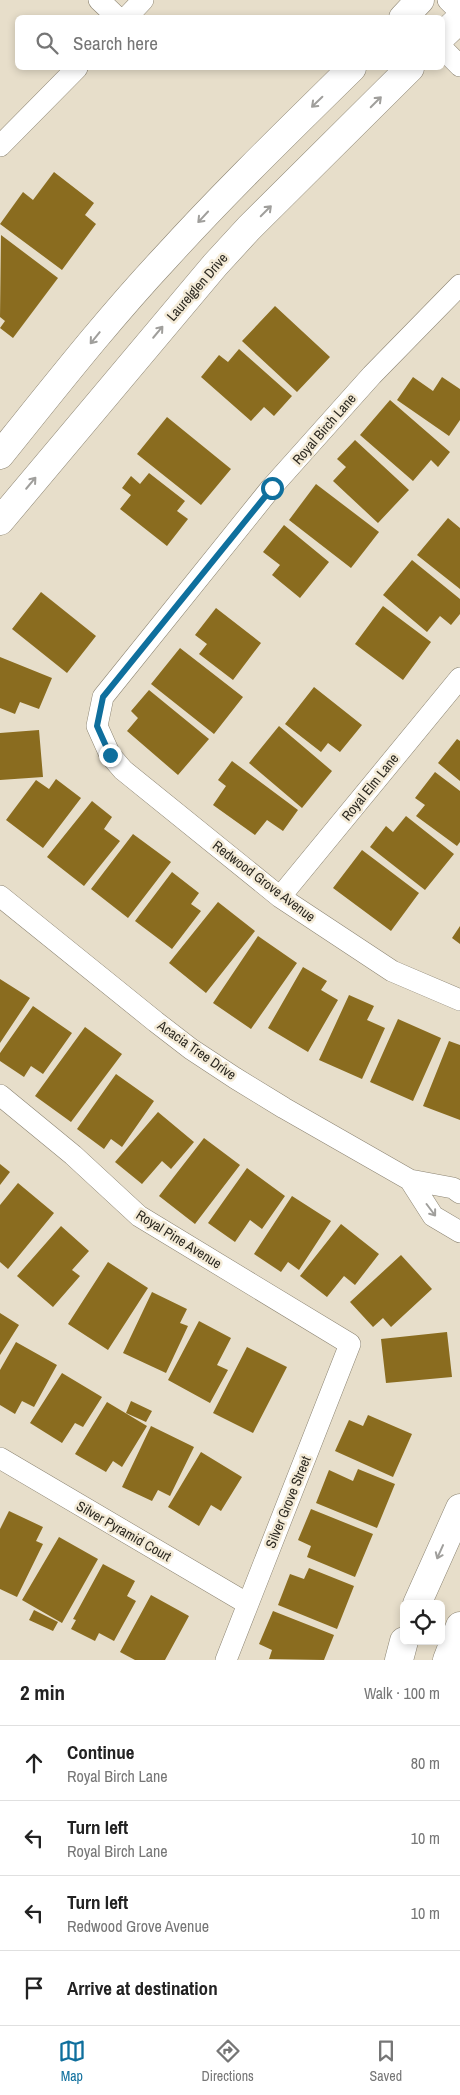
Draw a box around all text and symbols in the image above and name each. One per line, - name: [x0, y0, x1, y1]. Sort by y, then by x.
- search box: [15, 15, 445, 70]
- icon: search: [33, 29, 61, 57]
- text: Search here: [73, 30, 158, 56]
- one-way arrow: [311, 96, 324, 108]
- one-way arrow: [369, 96, 382, 108]
- one-way arrow: [260, 205, 273, 217]
- one-way arrow: [197, 210, 209, 223]
- street label: Laurelglen Drive: [163, 249, 231, 325]
- one-way arrow: [153, 326, 164, 339]
- one-way arrow: [89, 332, 101, 345]
- street label: Royal Birch Lane: [288, 390, 360, 468]
- one-way arrow: [26, 477, 37, 490]
- route start: [261, 477, 284, 500]
- route end: [99, 744, 122, 767]
- street label: Royal Elm Lane: [338, 750, 402, 824]
- street label: Redwood Grove Avenue: [209, 836, 319, 926]
- street label: Acacia Tree Drive: [153, 1016, 240, 1084]
- one-way arrow: [425, 1204, 436, 1217]
- street label: Royal Pine Avenue: [133, 1206, 225, 1272]
- street label: Silver Grove Street: [261, 1453, 315, 1551]
- street label: Silver Pyramid Court: [73, 1497, 175, 1565]
- one-way arrow: [435, 1544, 445, 1559]
- map controls: [400, 1600, 445, 1645]
- button: locate: [400, 1600, 445, 1645]
- text: 2 min: [20, 1678, 65, 1707]
- text: Walk · 100 m: [364, 1682, 440, 1704]
- text: Continue: [67, 1739, 135, 1765]
- icon: ahead: [20, 1749, 48, 1777]
- text: 80 m: [411, 1752, 440, 1774]
- text: Royal Birch Lane: [67, 1765, 168, 1787]
- text: Turn left: [67, 1814, 128, 1840]
- icon: left: [20, 1824, 48, 1852]
- text: 10 m: [411, 1827, 440, 1849]
- text: Royal Birch Lane: [67, 1840, 168, 1862]
- text: Turn left: [67, 1889, 128, 1915]
- icon: left: [20, 1899, 48, 1927]
- text: 10 m: [411, 1902, 440, 1924]
- text: Redwood Grove Avenue: [67, 1915, 209, 1937]
- icon: arrive: [20, 1974, 48, 2002]
- text: Arrive at destination: [67, 1975, 218, 2001]
- tab: Map: [58, 2037, 86, 2085]
- tab: Directions: [202, 2037, 254, 2085]
- tab: Saved: [370, 2037, 402, 2085]

